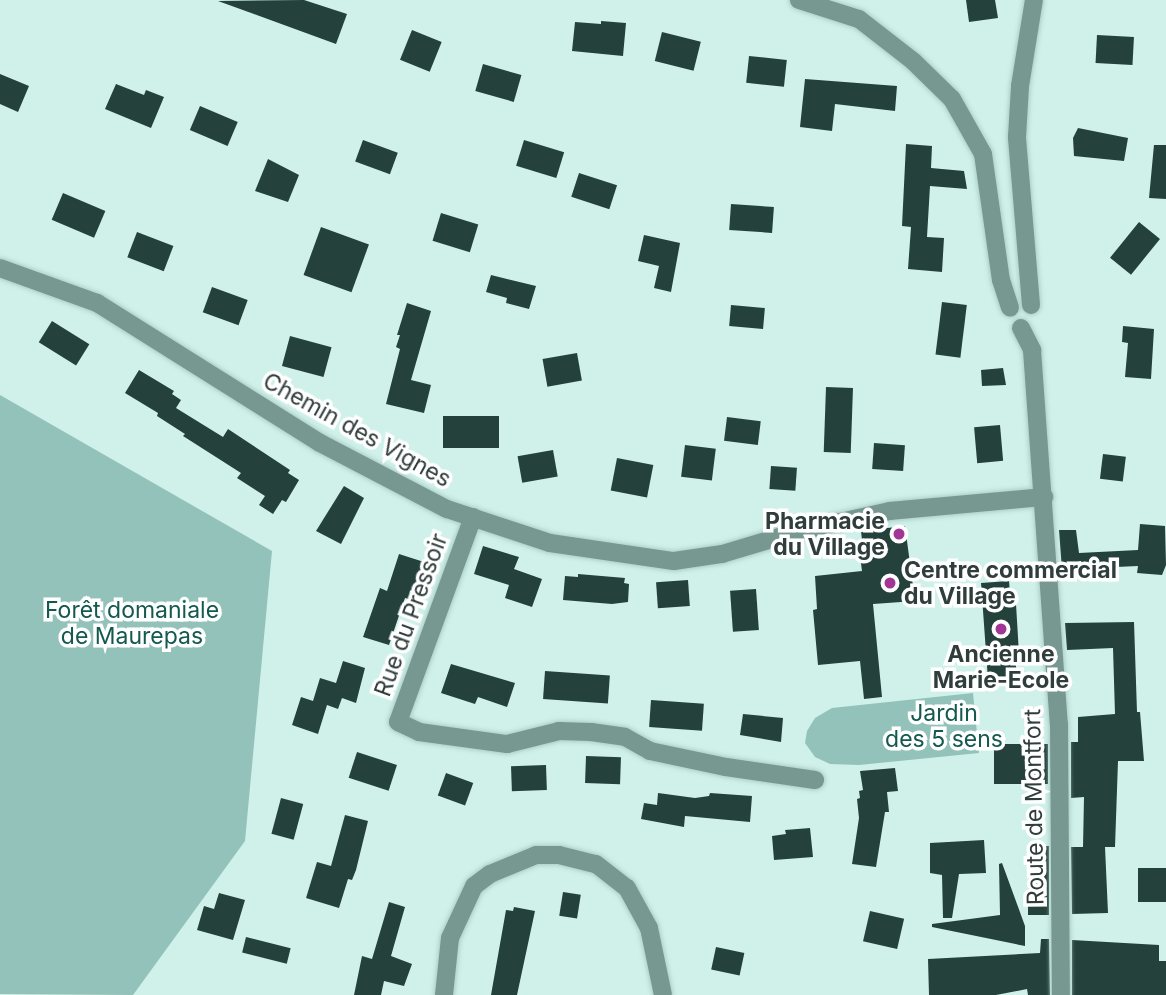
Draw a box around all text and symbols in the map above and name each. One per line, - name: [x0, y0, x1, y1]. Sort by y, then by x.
- street label: Chemin des Vignes: [258, 367, 456, 493]
- place label: Pharmacie du Village: [765, 507, 885, 561]
- marker: Pharmacie du Village: [891, 526, 907, 542]
- street label: Rue du Pressoir: [369, 530, 453, 700]
- place label: Centre commercial du Village: [904, 556, 1117, 610]
- marker: Centre commercial du Village: [882, 575, 898, 591]
- park label: Forêt domaniale de Maurepas: [45, 596, 219, 650]
- marker: Ancienne Marie-Ecole: [993, 621, 1009, 637]
- place label: Ancienne Marie-Ecole: [933, 640, 1069, 694]
- park label: Jardin des 5 sens: [885, 699, 1003, 753]
- street label: Route de Montfort: [1018, 709, 1050, 905]

